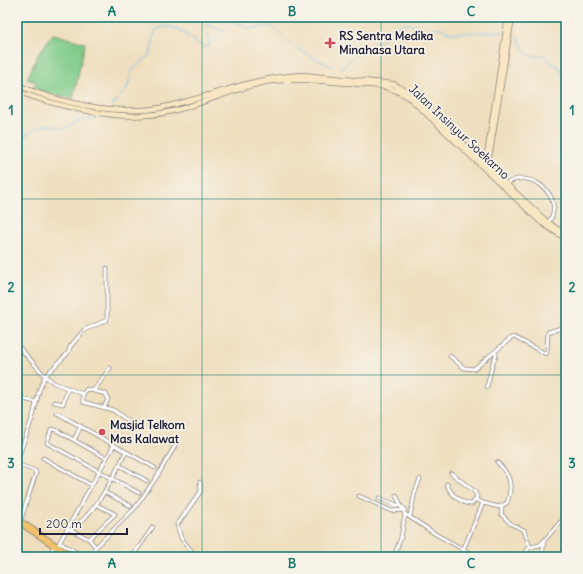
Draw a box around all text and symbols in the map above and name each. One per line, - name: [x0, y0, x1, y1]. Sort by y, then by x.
- text: A: [108, 3, 117, 20]
- text: B: [288, 3, 297, 20]
- text: C: [467, 3, 476, 20]
- place label: RS Sentra Medika Minahasa Utara: [339, 28, 434, 57]
- marker: RS Sentra Medika Minahasa Utara: [324, 37, 336, 49]
- street label: Jalan Insinyur Soekarno: [406, 81, 513, 182]
- text: 1: [8, 102, 14, 119]
- text: 1: [569, 102, 575, 119]
- text: 2: [7, 279, 15, 296]
- text: 2: [568, 279, 576, 296]
- place label: Masjid Telkom Mas Kalawat: [110, 417, 186, 446]
- marker: Masjid Telkom Mas Kalawat: [97, 427, 107, 437]
- text: 3: [7, 455, 15, 472]
- text: 3: [568, 455, 576, 472]
- scale bar: [40, 510, 127, 536]
- text: 200 m: [46, 516, 82, 531]
- text: A: [108, 555, 117, 572]
- text: B: [288, 555, 297, 572]
- text: C: [467, 555, 476, 572]

